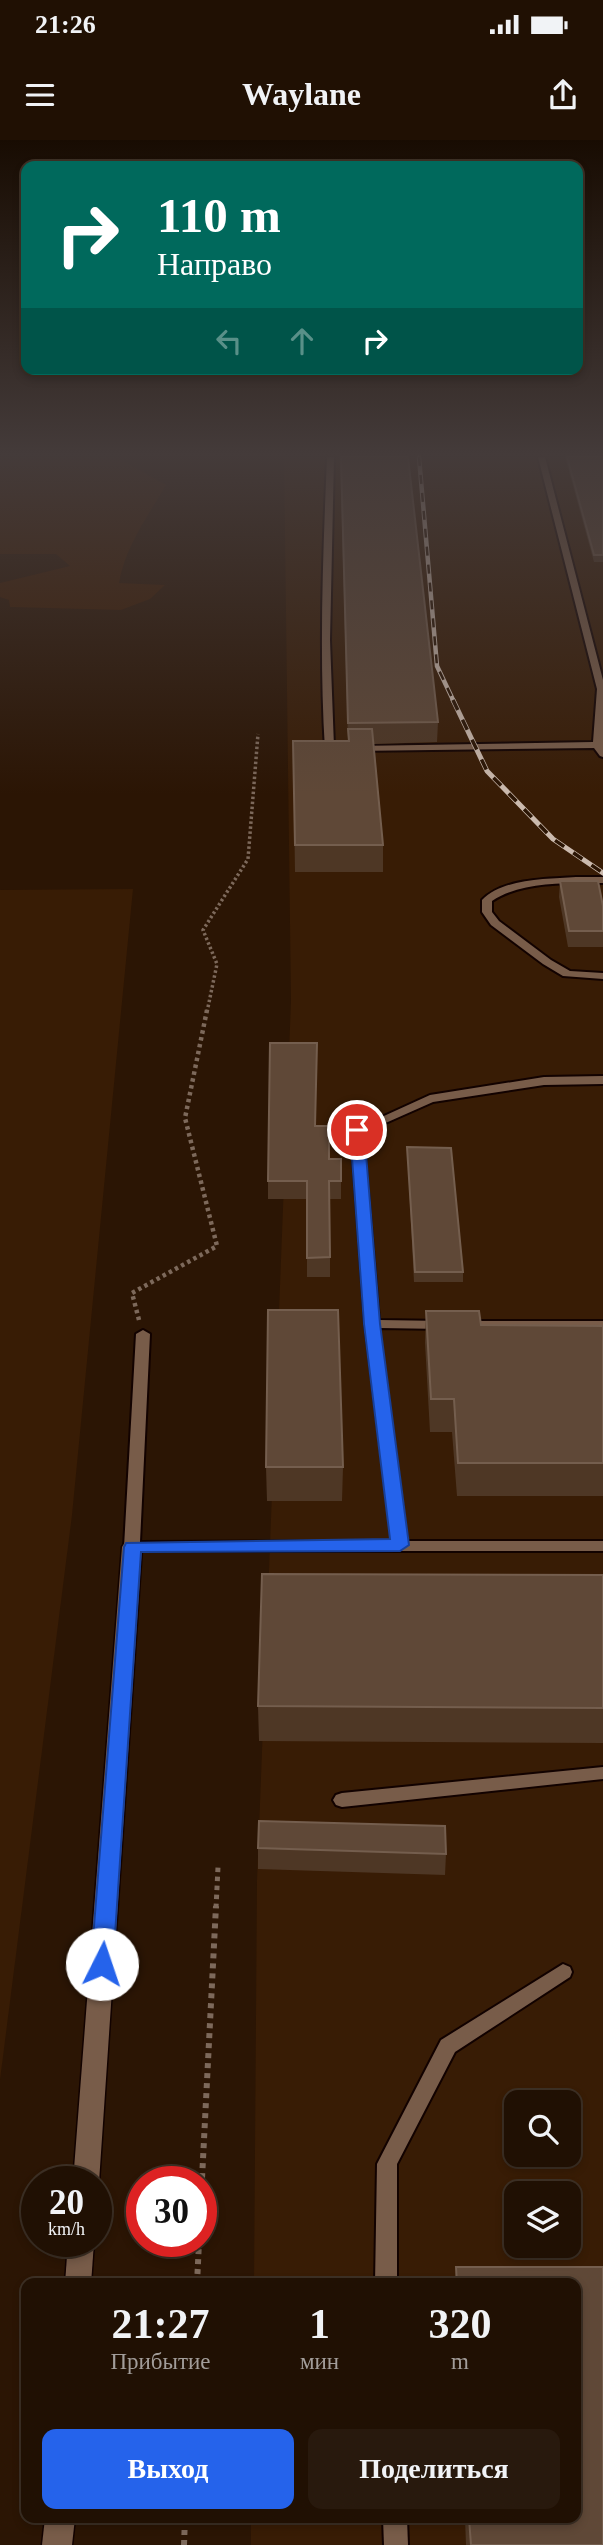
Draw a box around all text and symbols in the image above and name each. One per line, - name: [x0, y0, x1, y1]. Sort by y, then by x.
- text: 21:26: [35, 10, 96, 39]
- icon: menu: [21, 76, 59, 114]
- text: Waylane: [242, 76, 361, 112]
- icon: share: [544, 76, 582, 114]
- text: 110 m: [157, 188, 281, 243]
- icon: right: [42, 189, 133, 280]
- text: Направо: [157, 246, 272, 282]
- icon: left: [210, 322, 248, 360]
- icon: ahead: [283, 322, 321, 360]
- icon: right: [356, 322, 394, 360]
- pin: [327, 1100, 387, 1160]
- icon: arrive: [338, 1111, 376, 1149]
- position arrow: [65, 1927, 139, 2001]
- map controls: [504, 2090, 581, 2258]
- button: search: [504, 2090, 581, 2167]
- speed limit sign: 30: [126, 2166, 217, 2257]
- button: layers: [504, 2181, 581, 2258]
- text: 20: [49, 2183, 84, 2222]
- text: km/h: [48, 2219, 85, 2239]
- text: 21:27: [111, 2301, 209, 2347]
- text: 1: [309, 2301, 330, 2347]
- text: 320: [429, 2301, 492, 2347]
- text: Прибытие: [110, 2349, 211, 2374]
- text: мин: [300, 2349, 339, 2374]
- text: m: [451, 2349, 469, 2374]
- button: Выход: [42, 2429, 294, 2509]
- button: Поделиться: [308, 2429, 560, 2509]

